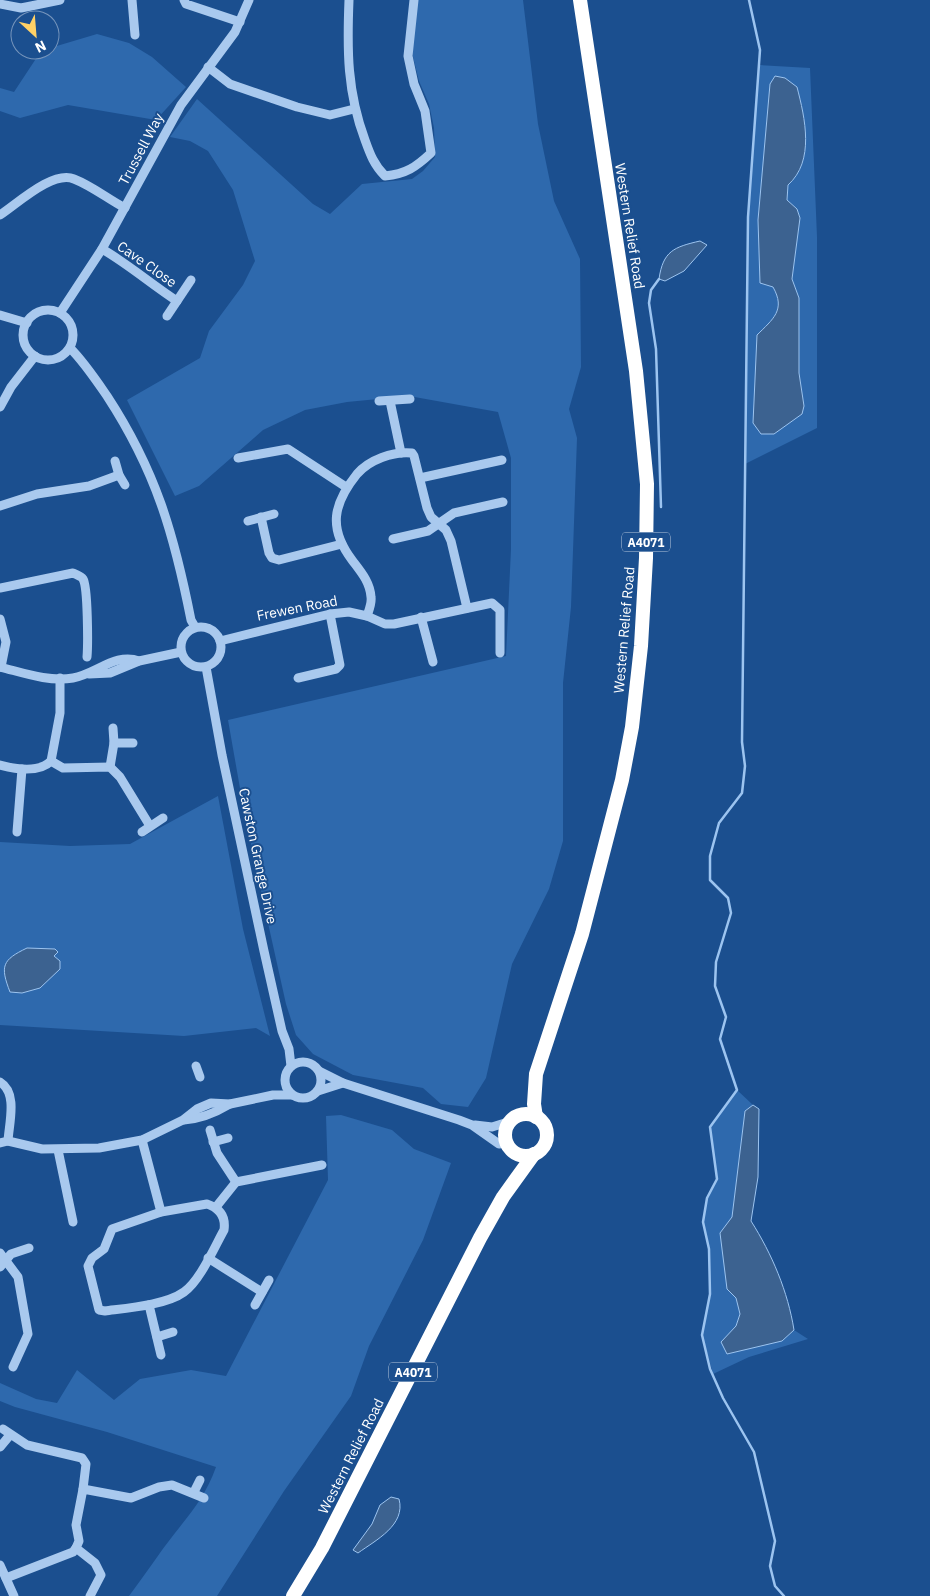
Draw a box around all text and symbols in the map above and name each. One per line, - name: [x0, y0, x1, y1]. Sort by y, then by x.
- north arrow: [10, 10, 60, 60]
- text: N: [32, 36, 49, 57]
- street label: Trussell Way: [114, 110, 168, 188]
- street label: Western Relief Road: [611, 162, 649, 290]
- street label: Cave Close: [114, 237, 181, 291]
- road number: A4071: [622, 532, 670, 552]
- street label: Western Relief Road: [609, 566, 639, 694]
- street label: Frewen Road: [255, 591, 339, 625]
- street label: Cawston Grange Drive: [235, 786, 281, 926]
- road number: A4071: [389, 1362, 437, 1381]
- street label: Western Relief Road: [314, 1395, 388, 1517]

